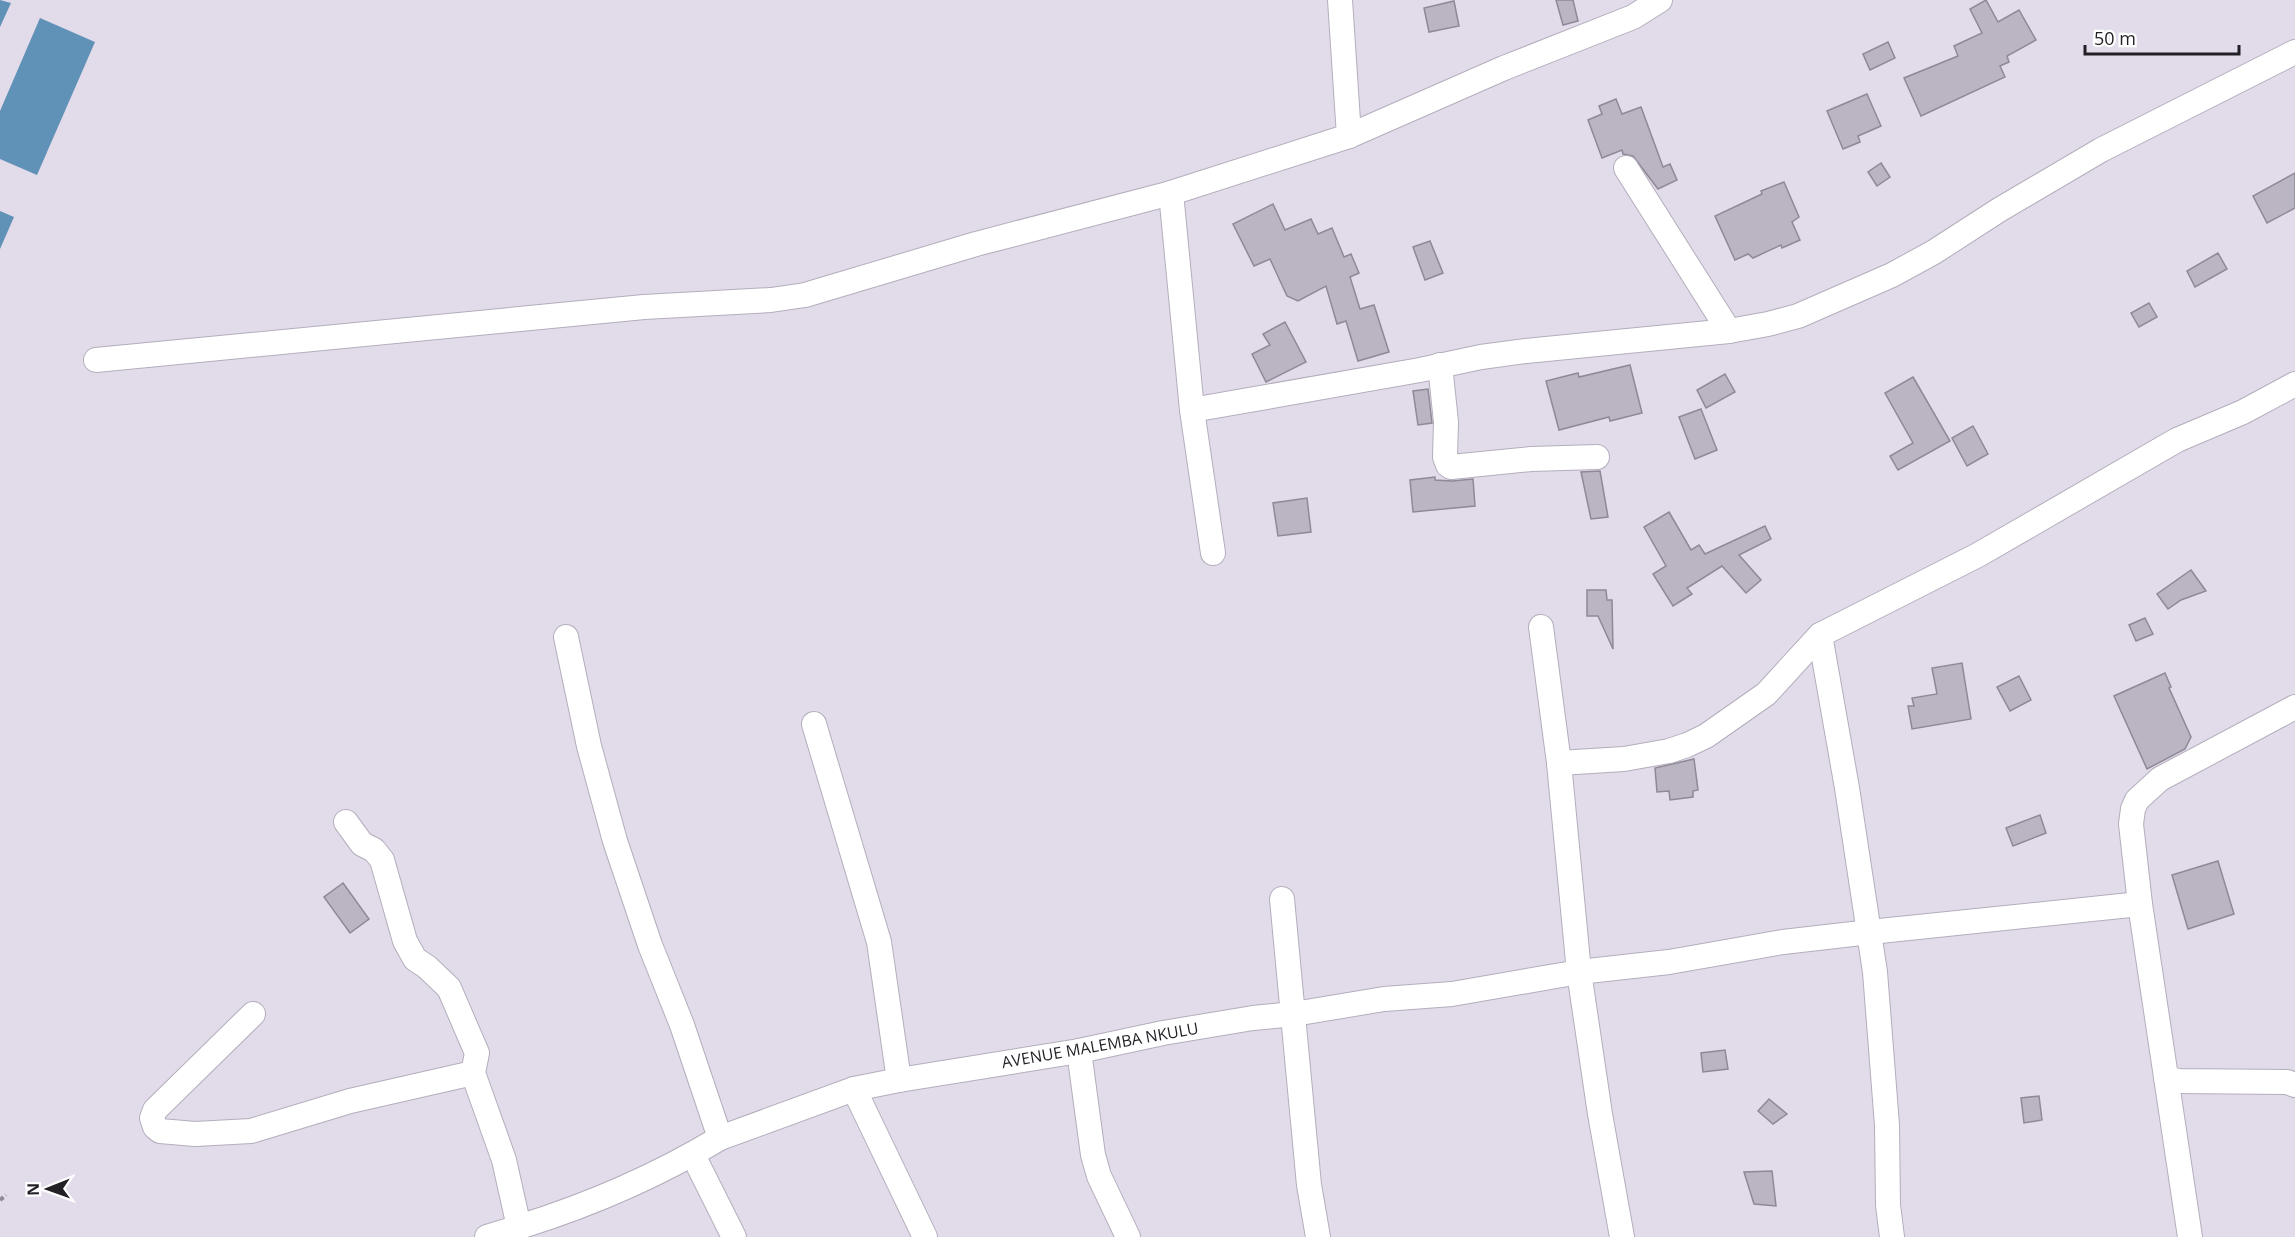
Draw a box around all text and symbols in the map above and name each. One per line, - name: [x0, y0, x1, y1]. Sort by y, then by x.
- scale bar: [2085, 18, 2240, 56]
- text: 50 m: [2094, 26, 2136, 50]
- street label: AVENUE MALEMBA NKULU: [1000, 1017, 1200, 1073]
- north arrow: [18, 1159, 78, 1219]
- text: N: [22, 1183, 44, 1196]

